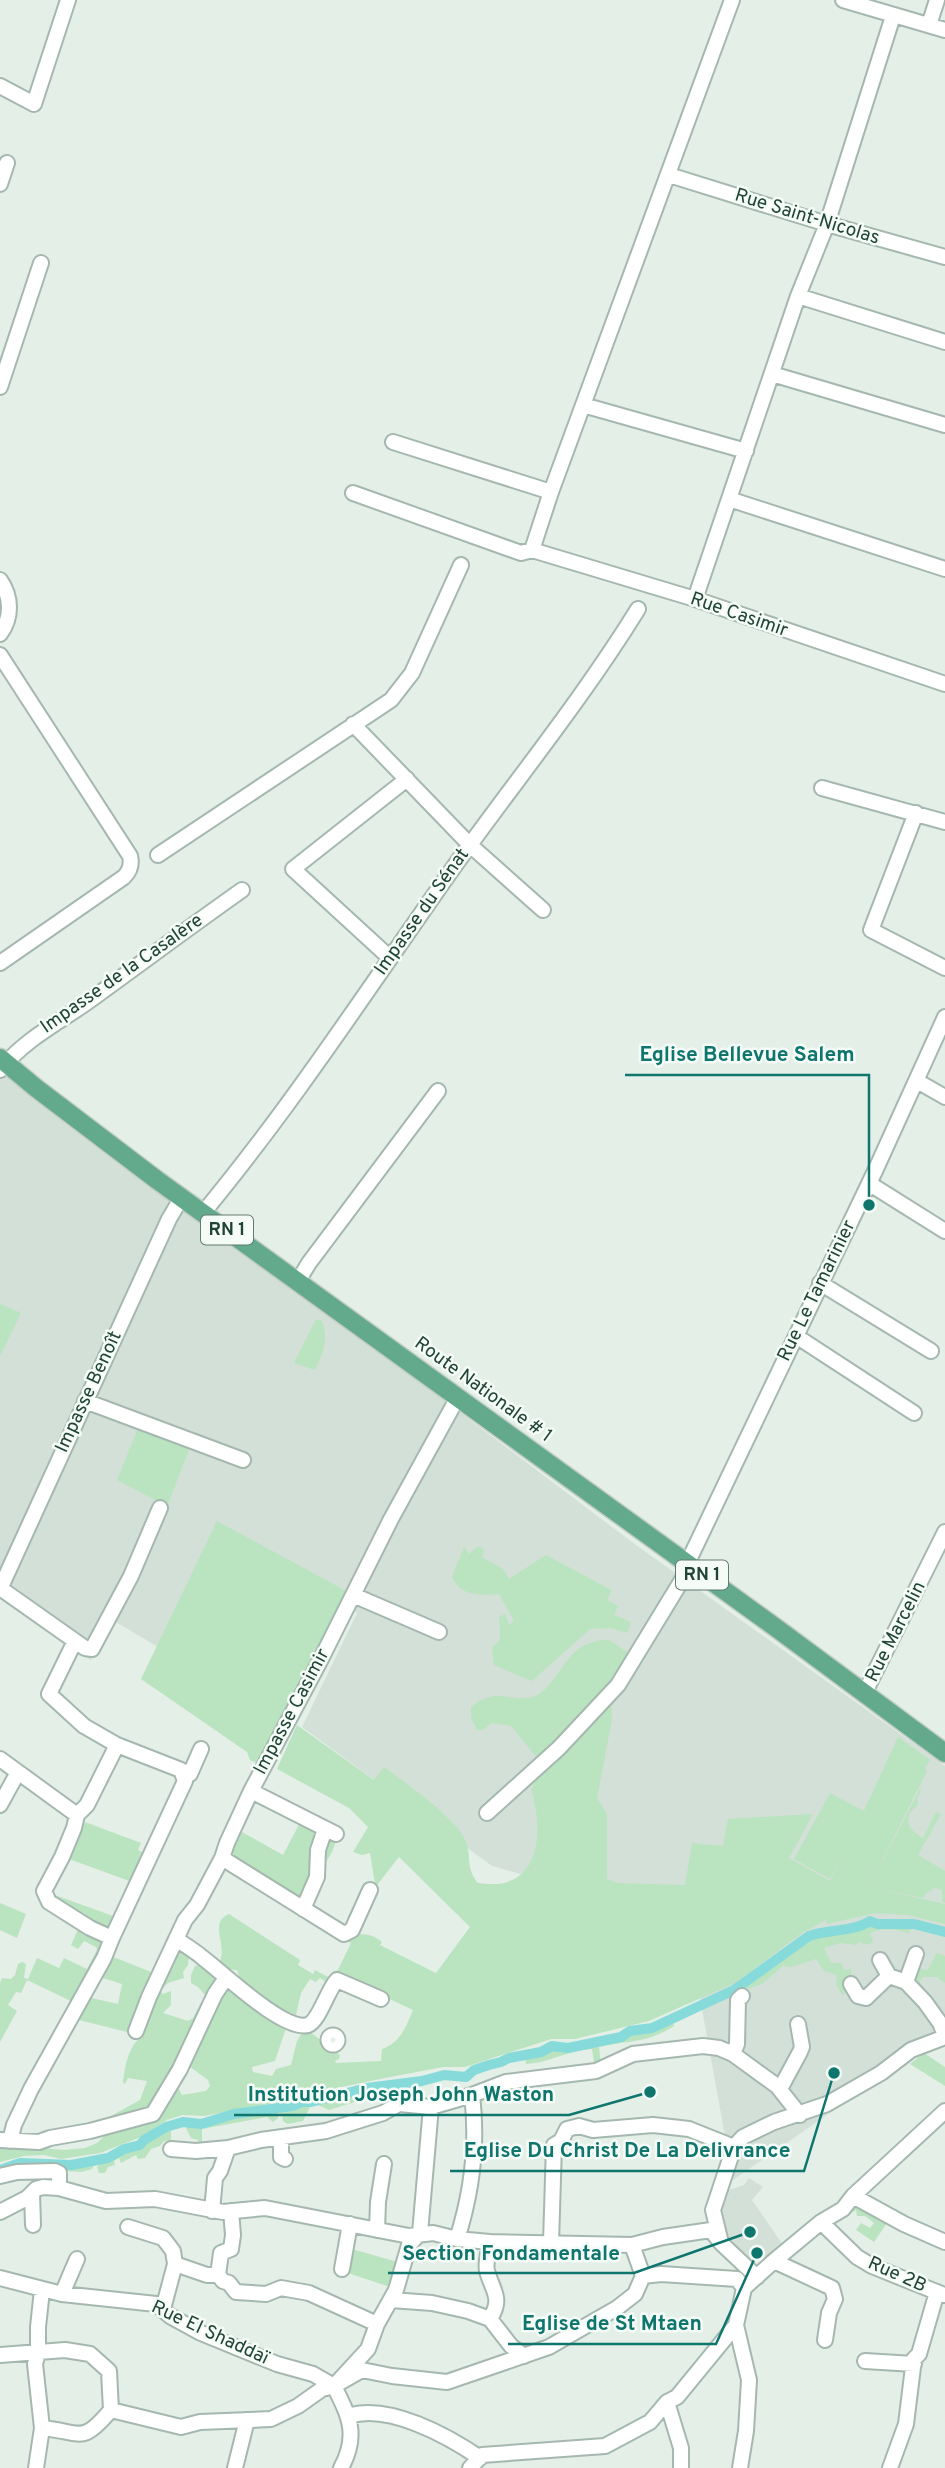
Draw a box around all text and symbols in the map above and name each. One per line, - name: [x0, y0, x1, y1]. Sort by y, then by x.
- street label: Rue Saint-Nicolas: [732, 184, 882, 250]
- street label: Rue Casimir: [687, 587, 792, 643]
- street label: Impasse du Sénat: [369, 844, 475, 980]
- street label: Impasse de la Casalère: [36, 909, 208, 1039]
- callout: Eglise Bellevue Salem: [625, 1033, 869, 1075]
- text: Eglise Bellevue Salem: [639, 1042, 855, 1069]
- road number: RN 1: [201, 1216, 253, 1245]
- street label: Rue Le Tamarinier: [772, 1216, 862, 1366]
- street label: Impasse Benoît: [50, 1327, 128, 1457]
- street label: Route Nationale # 1: [409, 1332, 557, 1448]
- road number: RN 1: [676, 1560, 728, 1590]
- street label: Rue Marcelin: [860, 1578, 932, 1686]
- street label: Impasse Casimir: [249, 1644, 336, 1779]
- callout: Institution Joseph John Waston: [234, 2073, 569, 2115]
- text: Institution Joseph John Waston: [248, 2082, 554, 2109]
- callout: Eglise Du Christ De La Delivrance: [450, 2129, 804, 2171]
- text: Eglise Du Christ De La Delivrance: [464, 2138, 790, 2165]
- callout: Section Fondamentale: [388, 2231, 634, 2273]
- text: Section Fondamentale: [402, 2241, 620, 2268]
- street label: Rue 2B: [864, 2251, 930, 2299]
- street label: Rue El Shaddaï: [147, 2295, 274, 2371]
- callout: Eglise de St Mtaen: [508, 2302, 716, 2344]
- text: Eglise de St Mtaen: [522, 2311, 702, 2338]

